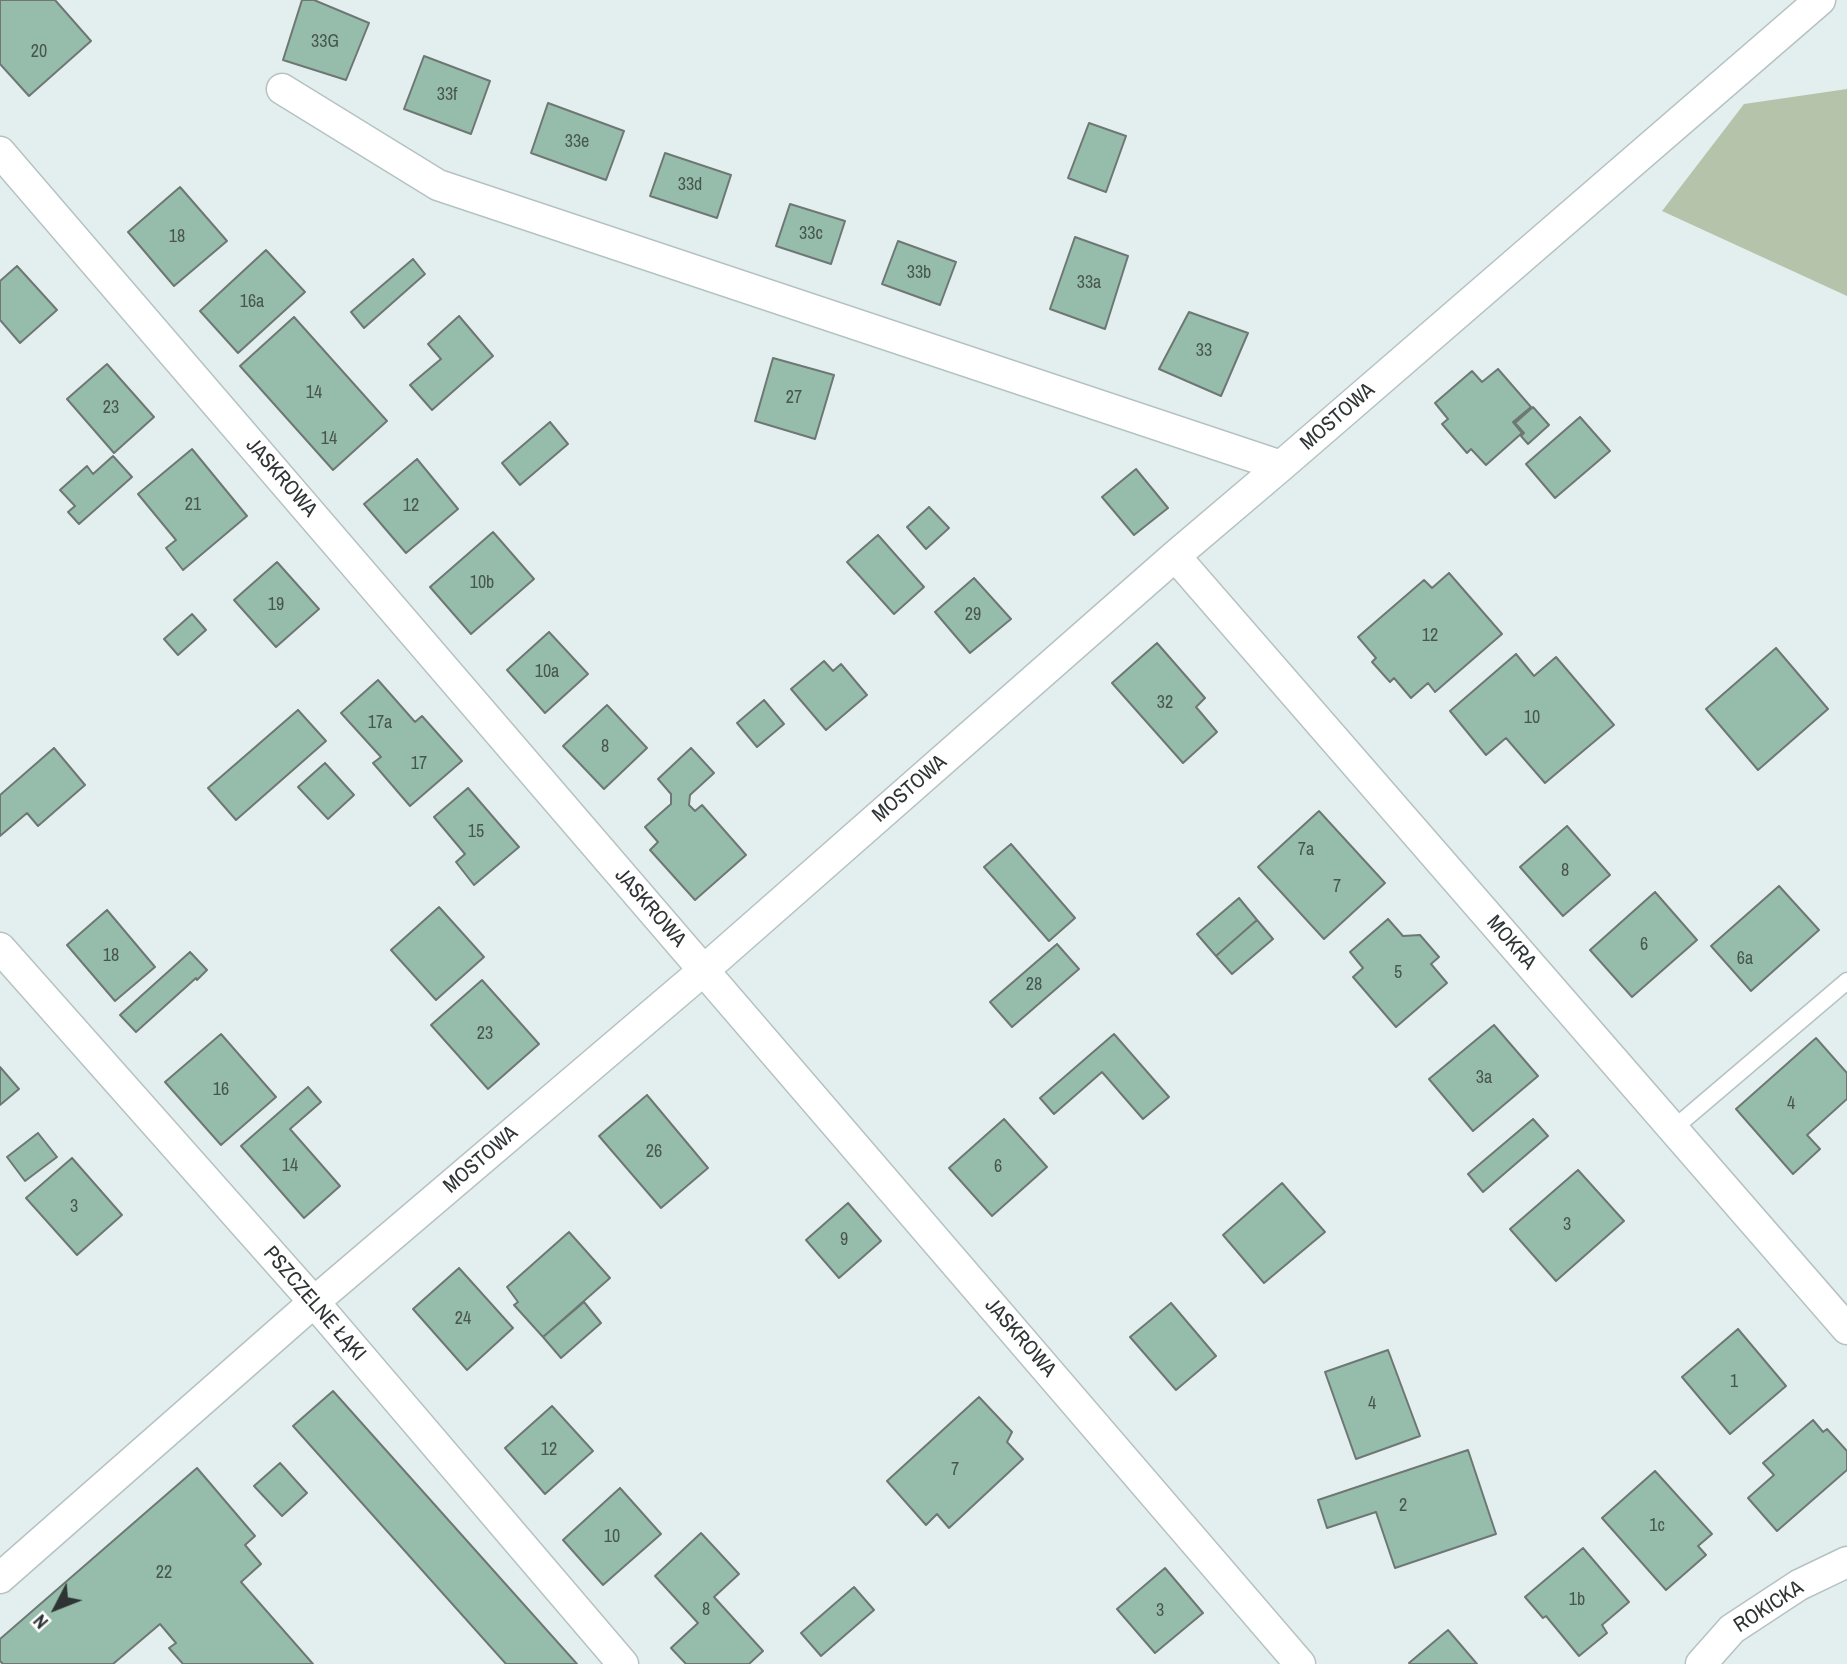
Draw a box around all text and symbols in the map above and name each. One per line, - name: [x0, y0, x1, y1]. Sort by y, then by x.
- house number: 33G: [311, 31, 339, 53]
- house number: 20: [31, 41, 47, 63]
- house number: 33f: [437, 84, 457, 106]
- house number: 33e: [565, 131, 589, 153]
- house number: 33d: [678, 174, 702, 196]
- house number: 33c: [799, 223, 823, 245]
- house number: 18: [169, 226, 185, 248]
- house number: 33b: [907, 262, 931, 284]
- house number: 33a: [1077, 272, 1101, 294]
- house number: 16a: [240, 291, 264, 313]
- house number: 33: [1196, 340, 1212, 362]
- street label: MOSTOWA: [1296, 378, 1380, 456]
- house number: 14: [306, 382, 322, 404]
- house number: 27: [786, 387, 802, 409]
- house number: 23: [103, 397, 119, 419]
- house number: 14: [321, 428, 337, 450]
- street label: JASKROWA: [240, 434, 322, 522]
- house number: 21: [185, 494, 201, 516]
- house number: 12: [403, 495, 419, 517]
- house number: 10b: [470, 572, 494, 594]
- house number: 19: [268, 594, 284, 616]
- house number: 29: [965, 604, 981, 626]
- house number: 12: [1422, 625, 1438, 647]
- house number: 10a: [535, 661, 559, 683]
- house number: 32: [1157, 692, 1173, 714]
- house number: 10: [1524, 707, 1540, 729]
- house number: 17a: [368, 712, 392, 734]
- house number: 8: [601, 736, 609, 758]
- street label: MOSTOWA: [868, 750, 952, 828]
- house number: 17: [411, 753, 427, 775]
- house number: 15: [468, 821, 484, 843]
- house number: 7a: [1298, 839, 1314, 861]
- house number: 8: [1561, 860, 1569, 882]
- street label: JASKROWA: [609, 864, 691, 952]
- house number: 7: [1333, 876, 1341, 898]
- street label: MOKRA: [1481, 911, 1541, 975]
- house number: 6: [1640, 934, 1648, 956]
- house number: 18: [103, 945, 119, 967]
- house number: 6a: [1737, 948, 1753, 970]
- house number: 5: [1394, 962, 1402, 984]
- house number: 28: [1026, 974, 1042, 996]
- house number: 23: [477, 1023, 493, 1045]
- house number: 3a: [1476, 1067, 1492, 1089]
- house number: 16: [213, 1079, 229, 1101]
- house number: 4: [1787, 1093, 1795, 1115]
- street label: MOSTOWA: [439, 1121, 523, 1199]
- house number: 26: [646, 1141, 662, 1163]
- house number: 14: [282, 1155, 298, 1177]
- house number: 6: [994, 1156, 1002, 1178]
- house number: 3: [70, 1196, 78, 1218]
- house number: 3: [1563, 1214, 1571, 1236]
- house number: 9: [840, 1229, 848, 1251]
- street label: PSZCZELNE ŁĄKI: [257, 1242, 371, 1366]
- street label: JASKROWA: [979, 1294, 1061, 1382]
- house number: 24: [455, 1308, 471, 1330]
- house number: 1: [1730, 1371, 1738, 1393]
- house number: 4: [1368, 1393, 1376, 1415]
- house number: 12: [541, 1439, 557, 1461]
- house number: 7: [951, 1459, 959, 1481]
- house number: 2: [1399, 1495, 1407, 1517]
- house number: 1c: [1649, 1515, 1665, 1537]
- house number: 10: [604, 1526, 620, 1548]
- house number: 22: [156, 1562, 172, 1584]
- north arrow: [21, 1573, 91, 1643]
- street label: ROKICKA: [1730, 1575, 1808, 1639]
- house number: 1b: [1569, 1589, 1585, 1611]
- house number: 8: [702, 1599, 710, 1621]
- house number: 3: [1156, 1600, 1164, 1622]
- text: N: [27, 1609, 54, 1635]

